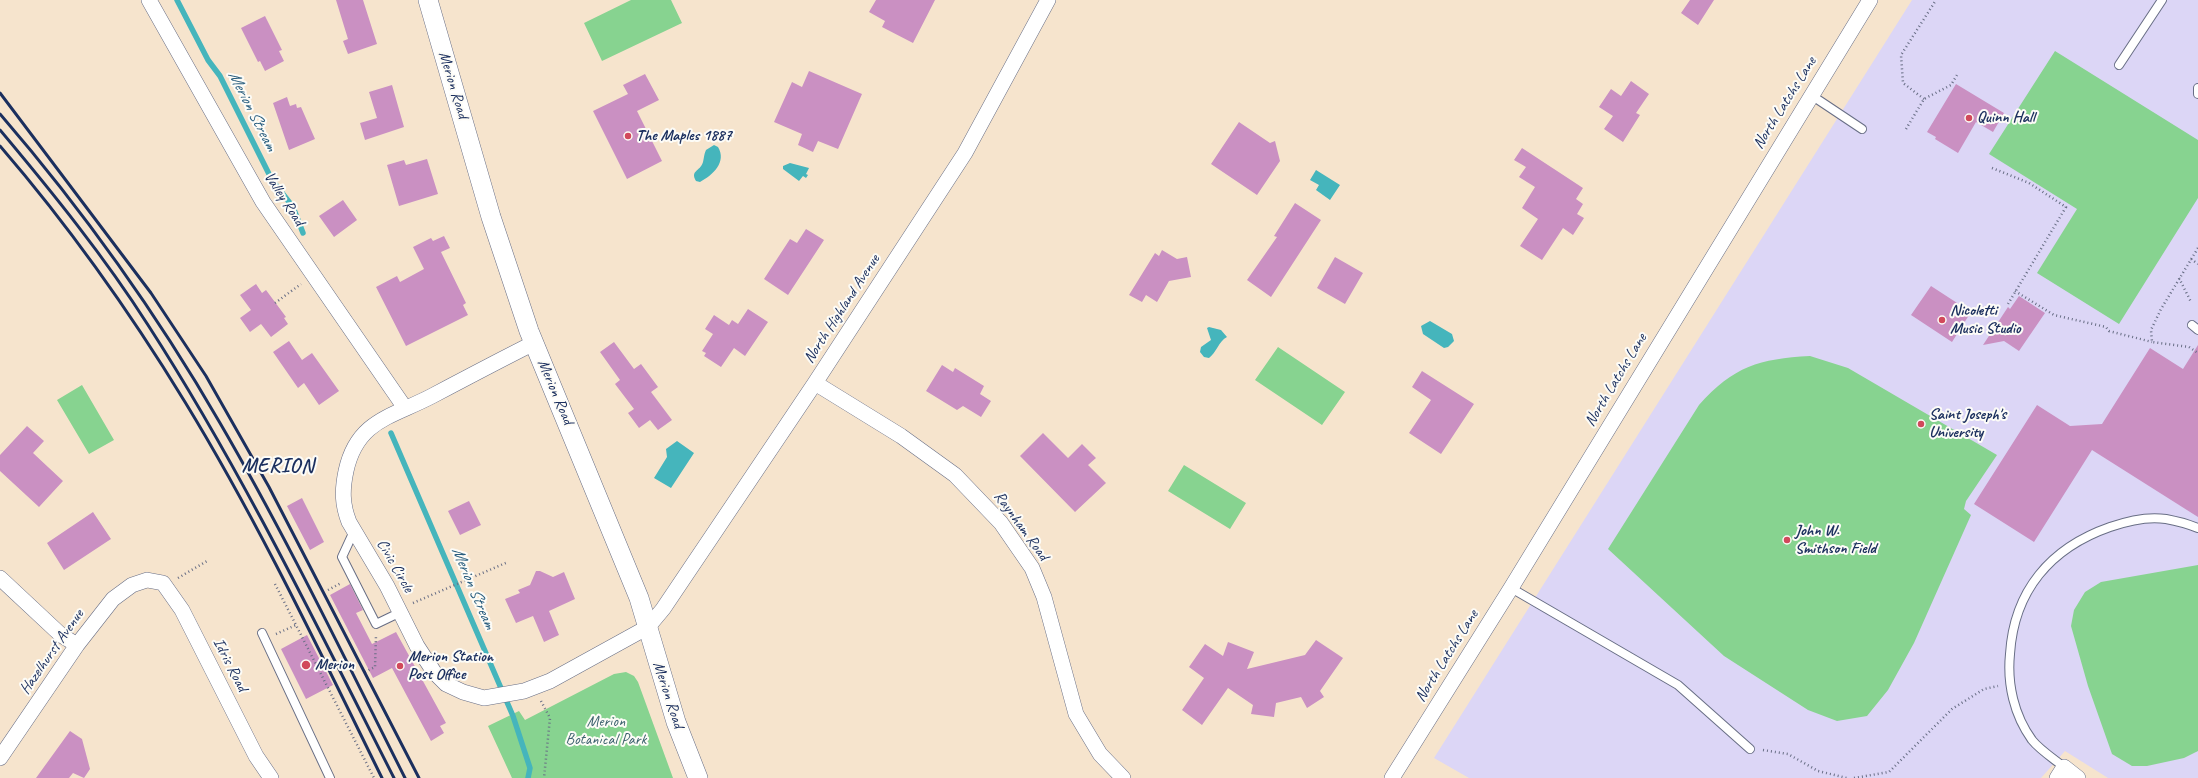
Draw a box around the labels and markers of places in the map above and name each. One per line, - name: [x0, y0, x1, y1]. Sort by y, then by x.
- place label: Quinn Hall: [1977, 108, 2035, 128]
- marker: Quinn Hall: [1964, 113, 1974, 123]
- place label: The Maples 1887: [636, 126, 732, 146]
- marker: The Maples 1887: [623, 131, 633, 141]
- place label: Nicoletti Music Studio: [1950, 301, 2021, 339]
- marker: Nicoletti Music Studio: [1937, 315, 1947, 325]
- place label: Saint Joseph's University: [1929, 405, 2006, 443]
- marker: Saint Joseph's University: [1916, 419, 1926, 429]
- place label: John W. Smithson Field: [1795, 521, 1876, 559]
- marker: John W. Smithson Field: [1782, 535, 1792, 545]
- place label: Merion Station Post Office: [408, 647, 493, 685]
- place label: Merion: [315, 655, 354, 675]
- marker: Merion: [300, 659, 312, 671]
- marker: Merion Station Post Office: [395, 661, 405, 671]

